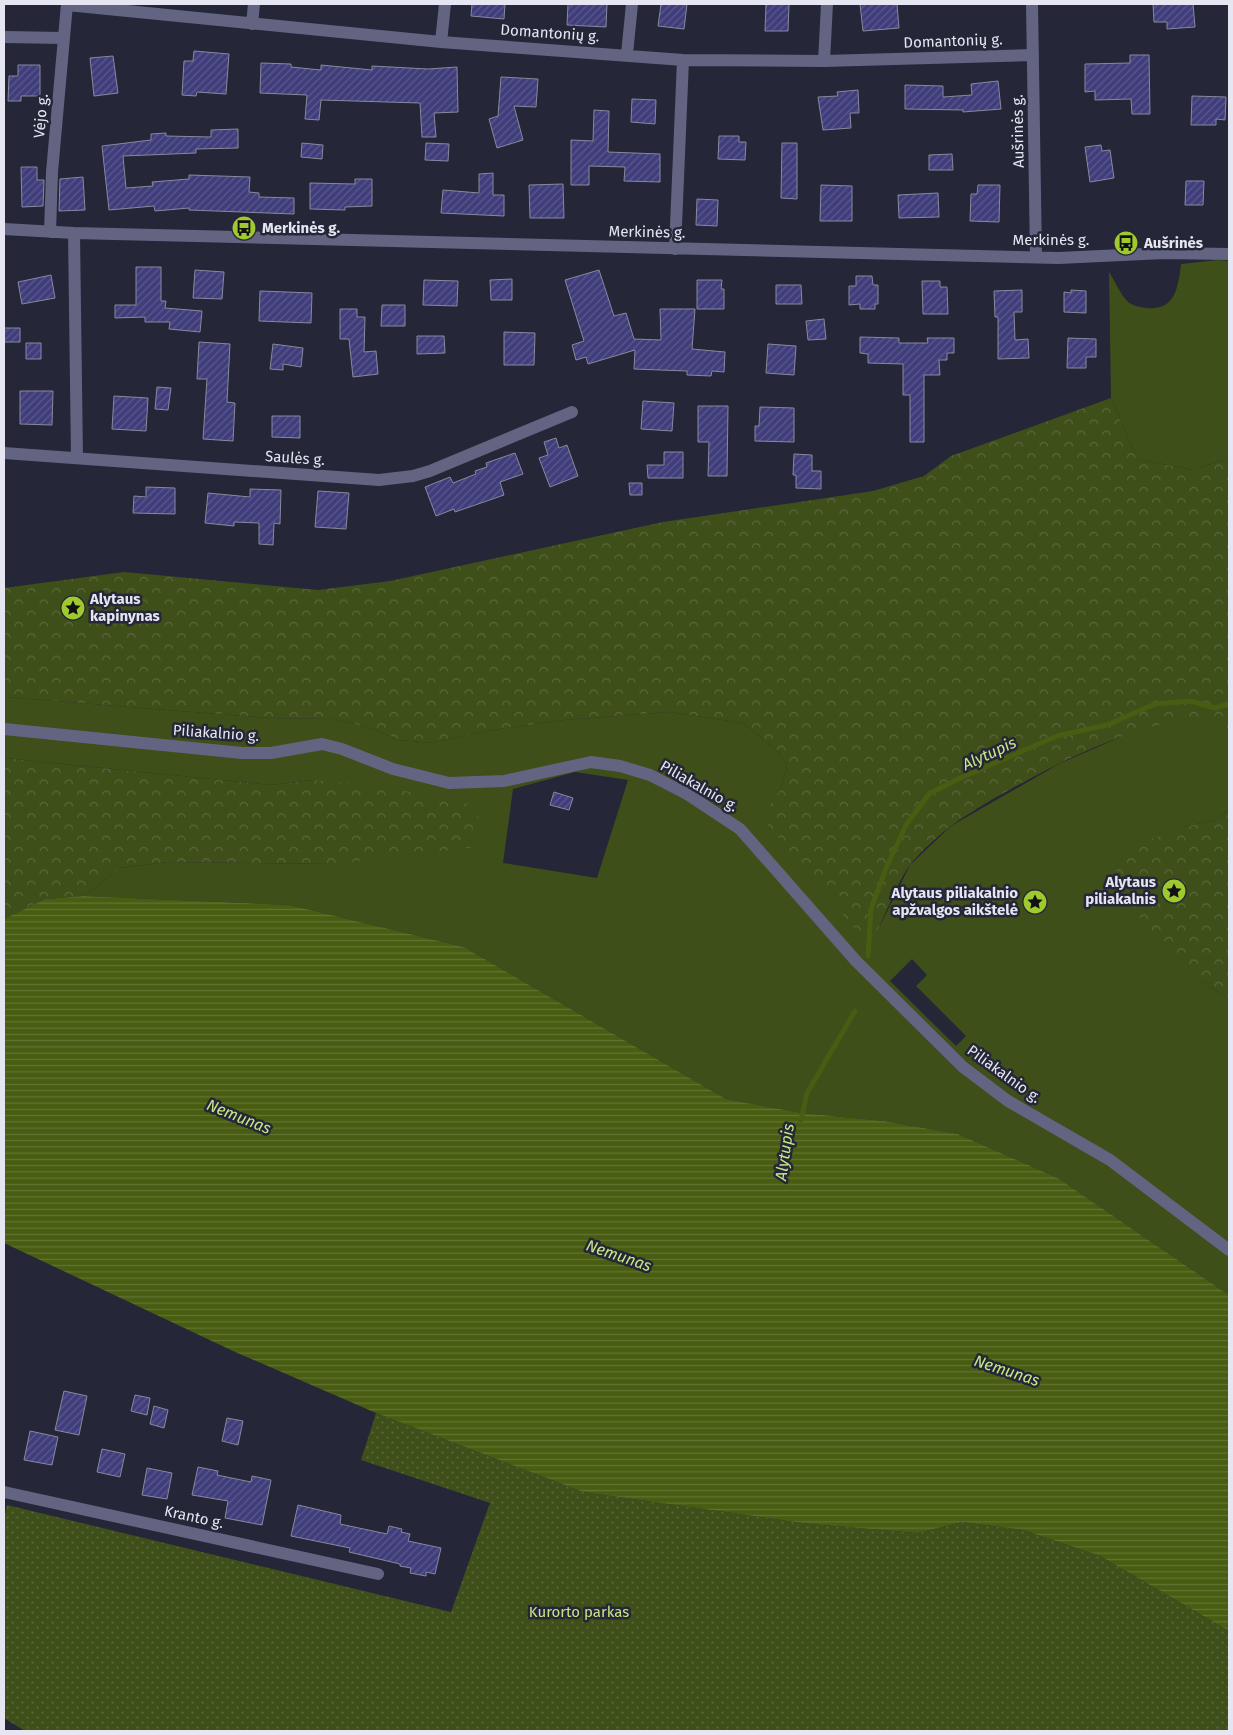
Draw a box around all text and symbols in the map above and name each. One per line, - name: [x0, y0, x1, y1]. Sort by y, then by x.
- street label: Domantonių g.: [500, 21, 600, 45]
- street label: Domantonių g.: [903, 30, 1003, 52]
- street label: Vėjo g.: [30, 93, 52, 139]
- street label: Aušrinės g.: [1008, 94, 1028, 168]
- bus stop icon: Merkinės g.: [231, 215, 257, 241]
- place label: Merkinės g.: [262, 219, 341, 237]
- street label: Merkinės g.: [608, 222, 686, 242]
- bus stop icon: Aušrinės: [1113, 230, 1139, 256]
- street label: Merkinės g.: [1013, 231, 1089, 249]
- place label: Aušrinės: [1143, 234, 1203, 252]
- street label: Saulės g.: [264, 447, 326, 469]
- place label: Alytaus kapinynas: [89, 590, 160, 625]
- place icon: Alytaus kapinynas: [60, 595, 86, 621]
- street label: Piliakalnio g.: [172, 721, 260, 745]
- water label: Alytupis: [958, 733, 1019, 775]
- street label: Piliakalnio g.: [657, 757, 741, 815]
- place label: Alytaus piliakalnis: [1085, 873, 1156, 908]
- place icon: Alytaus piliakalnis: [1161, 878, 1187, 904]
- place label: Alytaus piliakalnio apžvalgos aikštelė: [891, 884, 1018, 919]
- place icon: Alytaus piliakalnio apžvalgos aikštelė: [1022, 889, 1048, 915]
- street label: Piliakalnio g.: [964, 1041, 1044, 1107]
- water label: Nemunas: [204, 1095, 274, 1138]
- water label: Alytupis: [771, 1122, 798, 1183]
- water label: Nemunas: [584, 1235, 654, 1275]
- water label: Nemunas: [972, 1351, 1042, 1390]
- street label: Kranto g.: [163, 1502, 225, 1532]
- park label: Kurorto parkas: [529, 1603, 629, 1621]

